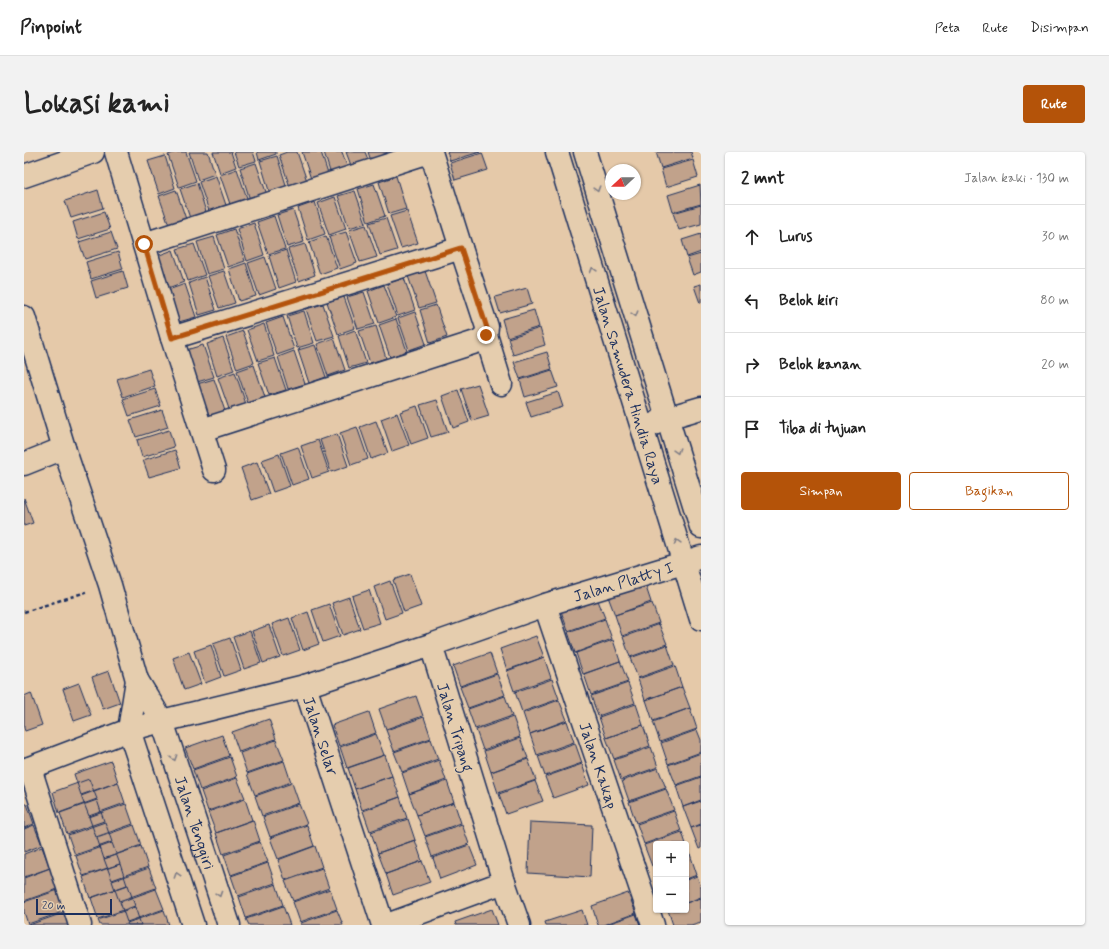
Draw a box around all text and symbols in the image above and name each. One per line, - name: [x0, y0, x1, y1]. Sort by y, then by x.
- text: Pinpoint: [20, 15, 82, 40]
- text: Peta: [935, 19, 960, 37]
- text: Rute: [982, 19, 1008, 37]
- text: Disimpan: [1030, 19, 1089, 37]
- button: Rute: [1023, 85, 1085, 123]
- text: Lokasi kami: [24, 86, 170, 123]
- north arrow: [605, 164, 641, 200]
- text: 2 mnt: [741, 167, 785, 189]
- text: Jalan kaki · 130 m: [964, 170, 1069, 187]
- one-way arrow: [592, 186, 601, 193]
- icon: ahead: [741, 226, 763, 248]
- text: Lurus: [779, 227, 812, 247]
- text: 30 m: [1042, 228, 1069, 245]
- route start: [135, 235, 153, 253]
- one-way arrow: [590, 267, 598, 274]
- street label: Jalan Samudera Hindia Raya: [587, 284, 668, 487]
- icon: left: [741, 290, 763, 312]
- text: Belok kiri: [779, 291, 838, 311]
- text: 80 m: [1040, 292, 1069, 309]
- one-way arrow: [630, 310, 639, 317]
- route end: [477, 326, 495, 344]
- icon: right: [741, 354, 763, 376]
- text: Belok kanan: [779, 355, 862, 375]
- text: 20 m: [1041, 356, 1069, 373]
- icon: arrive: [741, 418, 763, 440]
- text: Tiba di tujuan: [779, 419, 866, 439]
- one-way arrow: [672, 447, 681, 454]
- button: Simpan: [741, 472, 901, 510]
- button: Bagikan: [909, 472, 1069, 510]
- one-way arrow: [673, 539, 682, 546]
- street label: Jalan Platty I: [571, 557, 676, 608]
- street label: Jalan Tripang: [430, 680, 478, 775]
- street label: Jalan Selar: [297, 694, 343, 779]
- street label: Jalan Kakap: [573, 719, 622, 812]
- one-way arrow: [169, 754, 178, 761]
- street label: Jalan Tenggiri: [169, 773, 219, 872]
- map controls: [653, 841, 689, 913]
- button: +: [653, 841, 689, 877]
- one-way arrow: [173, 871, 182, 878]
- button: −: [653, 877, 689, 913]
- one-way arrow: [214, 891, 223, 898]
- scale bar: [36, 897, 112, 916]
- text: 20 m: [42, 899, 65, 913]

